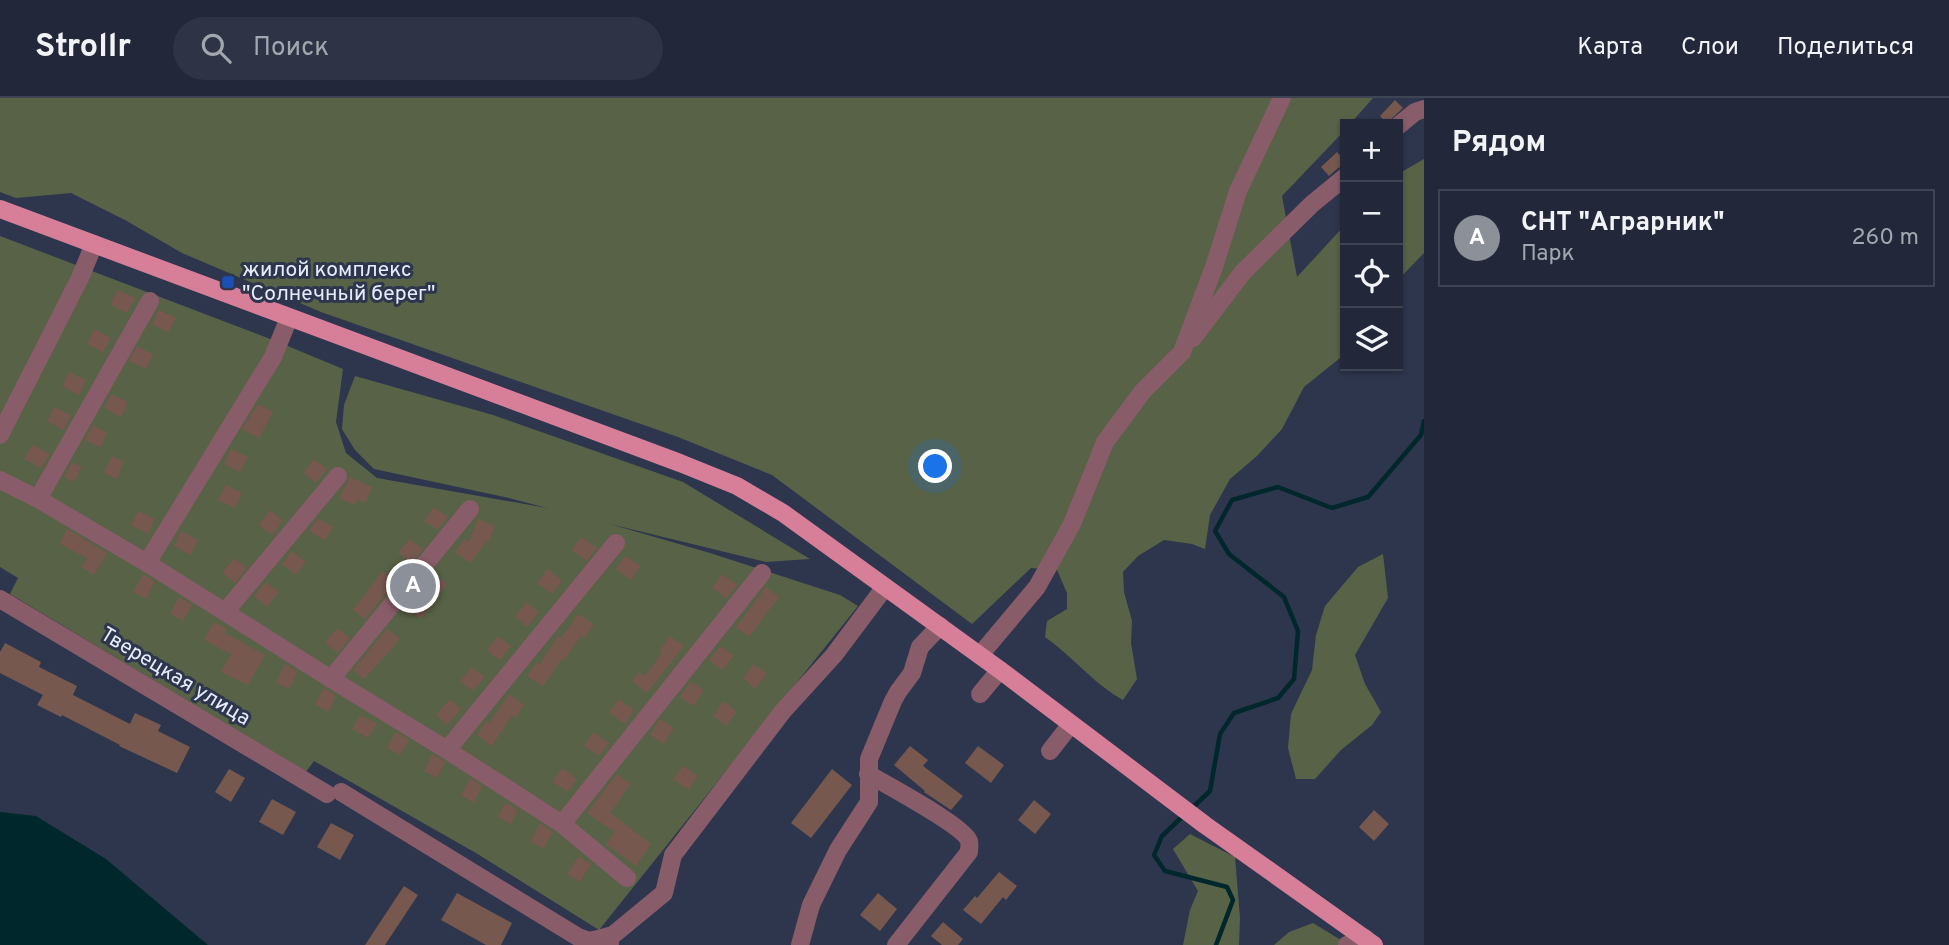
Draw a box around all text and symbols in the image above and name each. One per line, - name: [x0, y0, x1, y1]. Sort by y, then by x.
- search box: [173, 17, 663, 80]
- text: Strollr: [35, 27, 131, 69]
- icon: search: [197, 29, 235, 67]
- text: Поиск: [253, 32, 329, 65]
- text: Карта: [1577, 33, 1643, 63]
- text: Слои: [1681, 33, 1739, 63]
- text: Поделиться: [1777, 33, 1914, 63]
- map controls: [1340, 119, 1403, 371]
- button: +: [1340, 119, 1403, 182]
- text: Рядом: [1452, 125, 1546, 162]
- button: −: [1340, 182, 1403, 245]
- text: СНТ "Аграрник": [1521, 207, 1725, 240]
- text: A: [1469, 224, 1485, 253]
- text: 260 m: [1852, 224, 1919, 253]
- text: Парк: [1521, 240, 1575, 269]
- button: locate: [1340, 245, 1403, 308]
- place label: жилой комплекс "Солнечный берег": [242, 257, 435, 308]
- marker: жилой комплекс "Солнечный берег": [220, 274, 236, 290]
- button: layers: [1340, 308, 1403, 371]
- your location: [918, 449, 952, 483]
- pin: A: [390, 560, 436, 612]
- street label: Тверецкая улица: [95, 622, 255, 732]

